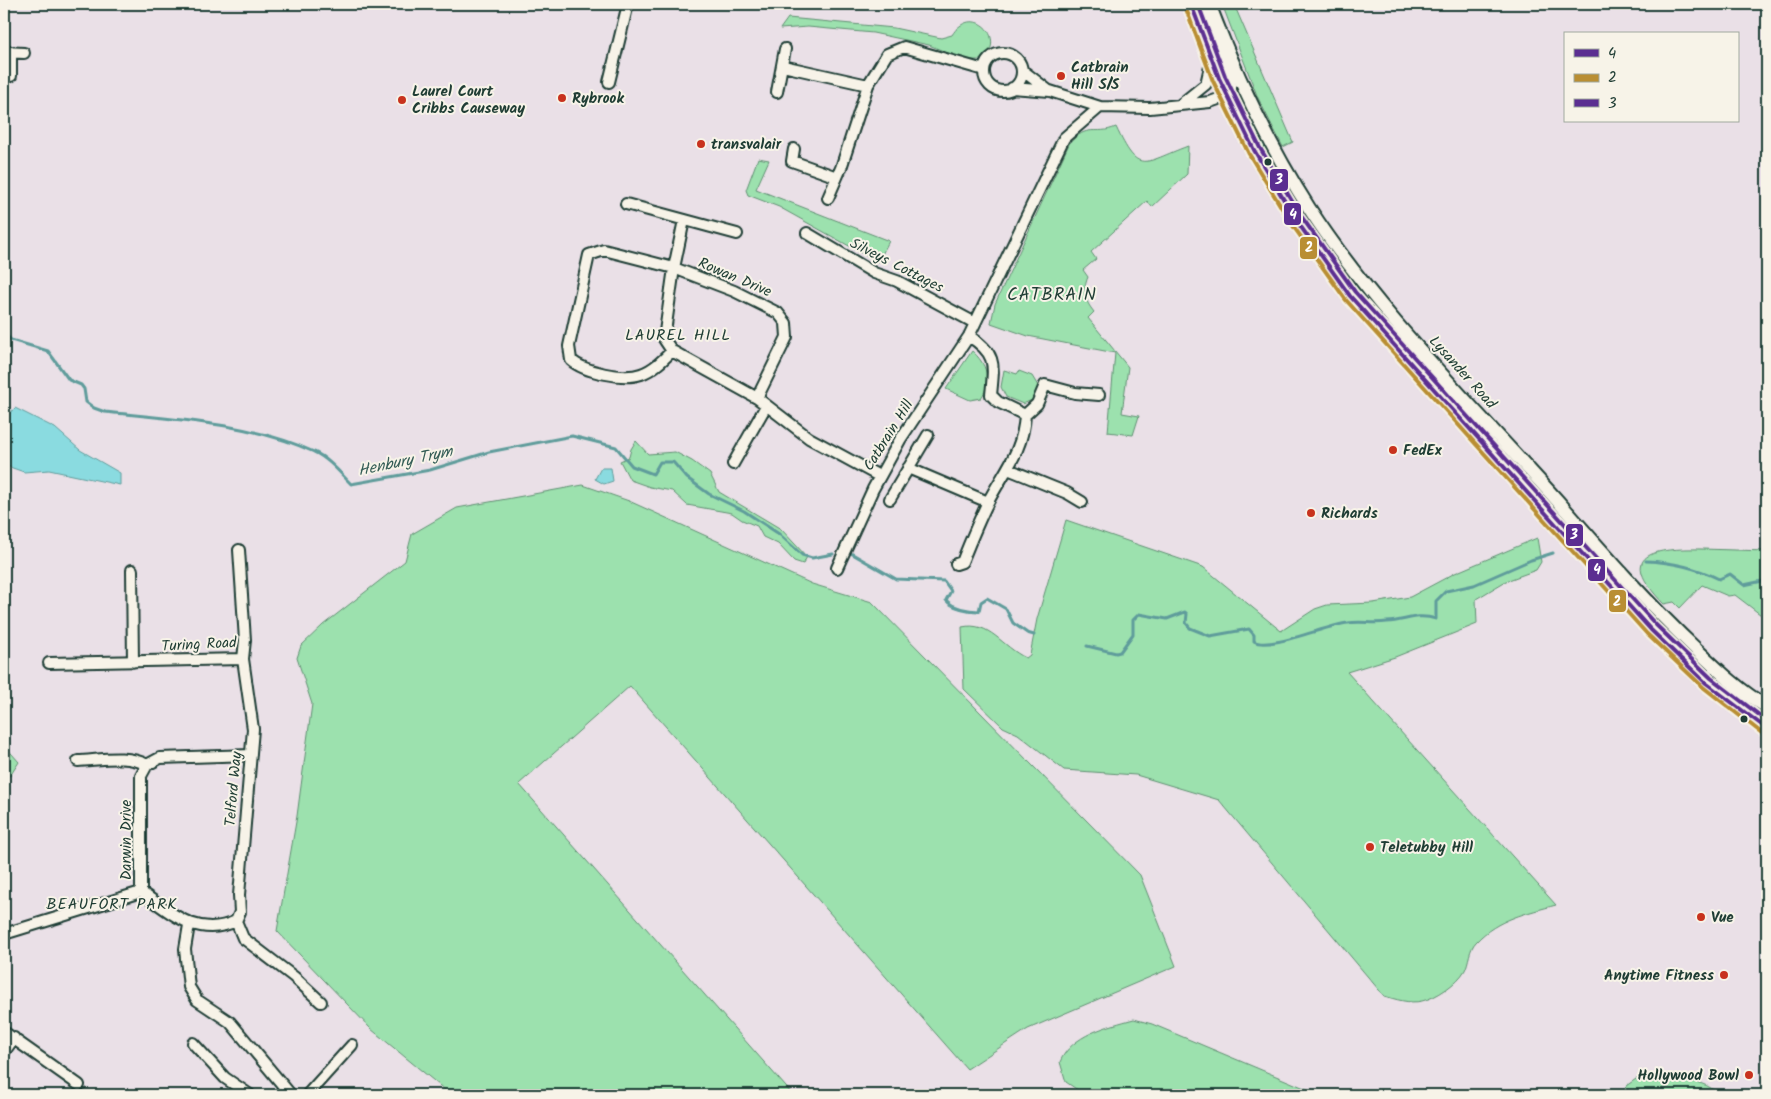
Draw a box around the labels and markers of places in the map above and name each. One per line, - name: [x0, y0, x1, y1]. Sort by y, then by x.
- place label: Catbrain Hill S/S: [1071, 56, 1128, 97]
- marker: Catbrain Hill S/S: [1055, 70, 1067, 82]
- place label: Laurel Court Cribbs Causeway: [412, 80, 525, 121]
- place label: Rybrook: [572, 87, 624, 111]
- marker: Rybrook: [556, 92, 568, 104]
- marker: Laurel Court Cribbs Causeway: [396, 94, 408, 106]
- place label: transvalair: [711, 133, 782, 157]
- marker: transvalair: [695, 138, 707, 150]
- unlabelled marker: [1263, 157, 1273, 167]
- place label: FedEx: [1403, 439, 1443, 463]
- marker: FedEx: [1387, 444, 1399, 456]
- place label: Richards: [1321, 502, 1378, 526]
- marker: Richards: [1305, 507, 1317, 519]
- unlabelled marker: [1739, 714, 1749, 724]
- place label: Teletubby Hill: [1380, 836, 1473, 860]
- marker: Teletubby Hill: [1364, 841, 1376, 853]
- place label: Vue: [1711, 906, 1734, 930]
- marker: Vue: [1695, 911, 1707, 923]
- place label: Anytime Fitness: [1604, 964, 1714, 988]
- marker: Anytime Fitness: [1718, 969, 1730, 981]
- place label: Hollywood Bowl: [1638, 1064, 1739, 1088]
- marker: Hollywood Bowl: [1743, 1069, 1755, 1081]

